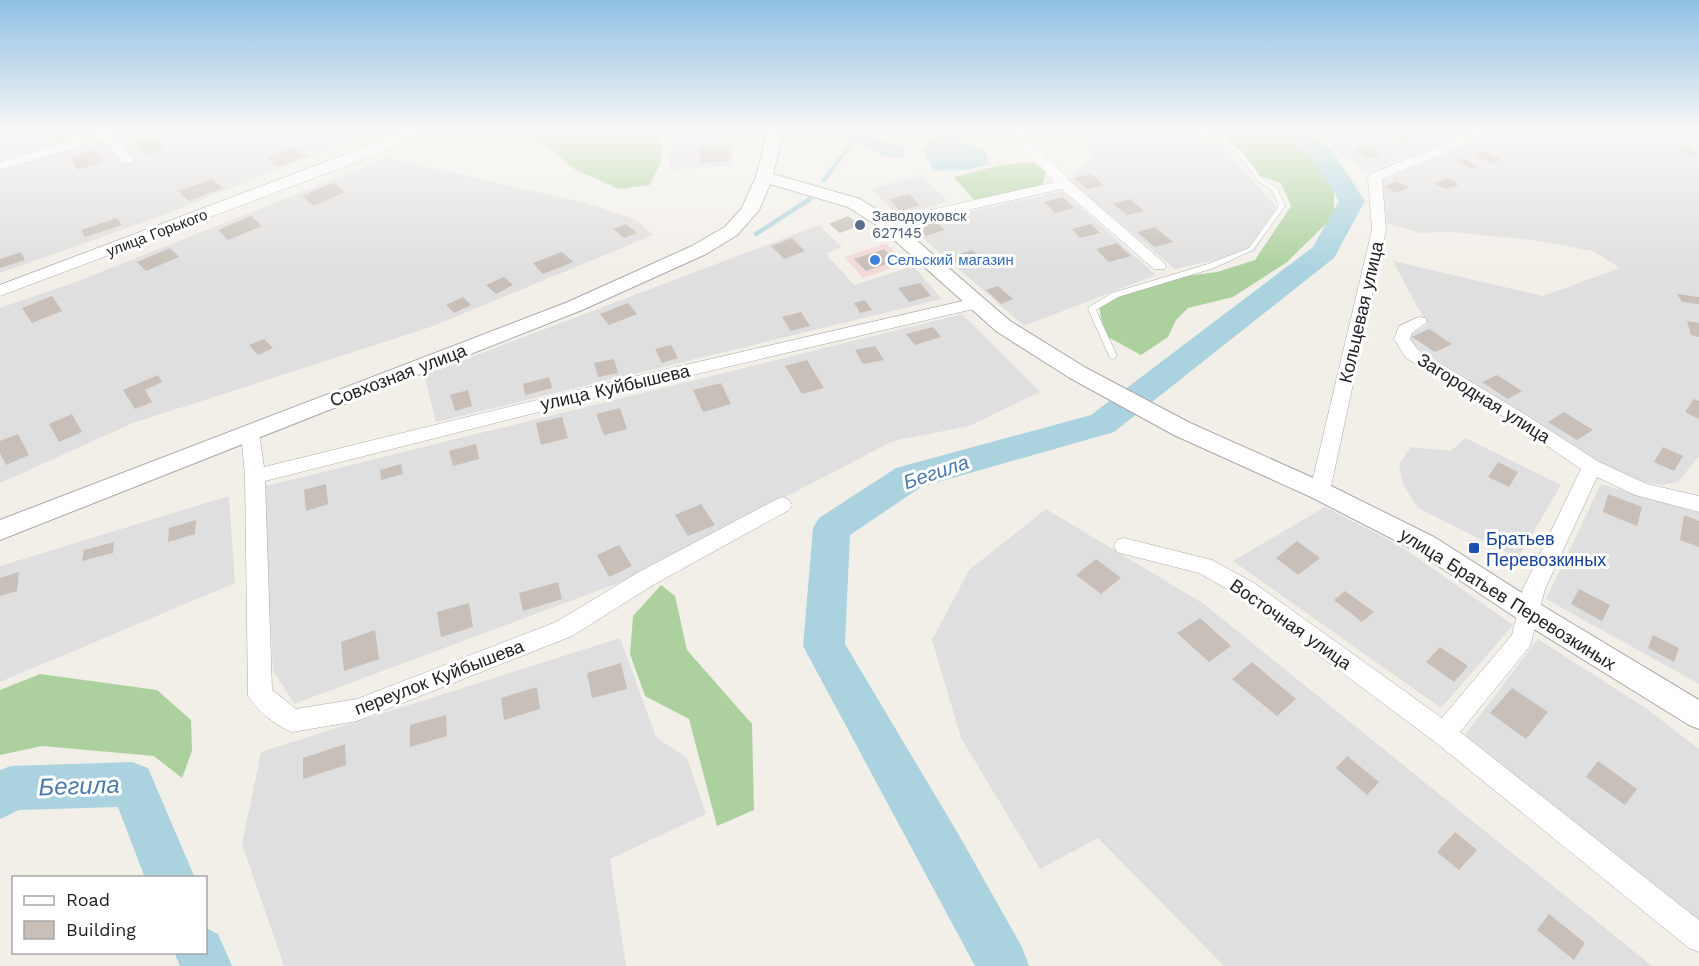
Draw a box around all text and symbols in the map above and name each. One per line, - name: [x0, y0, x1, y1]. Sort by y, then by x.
- street label: улица Горького: [104, 206, 210, 260]
- place label: Заводоуковск 627145: [872, 207, 967, 242]
- marker: Заводоуковск 627145: [853, 218, 867, 232]
- street label: Кольцевая улица: [1334, 238, 1388, 385]
- place label: Сельский магазин: [887, 251, 1014, 269]
- marker: Сельский магазин: [868, 253, 882, 267]
- street label: Совхозная улица: [327, 339, 470, 411]
- street label: Загородная улица: [1414, 349, 1555, 448]
- street label: улица Куйбышева: [538, 359, 692, 414]
- water label: Бегила: [900, 450, 972, 494]
- street label: улица Братьев Перевозкиных: [1396, 524, 1620, 674]
- place label: Братьев Перевозкиных: [1486, 528, 1606, 570]
- marker: Братьев Перевозкиных: [1467, 541, 1481, 555]
- street label: Восточная улица: [1226, 574, 1357, 674]
- street label: переулок Куйбышева: [351, 635, 527, 719]
- water label: Бегила: [38, 771, 120, 801]
- legend: [12, 876, 207, 954]
- text: Road: [66, 889, 110, 910]
- text: Building: [66, 919, 136, 940]

